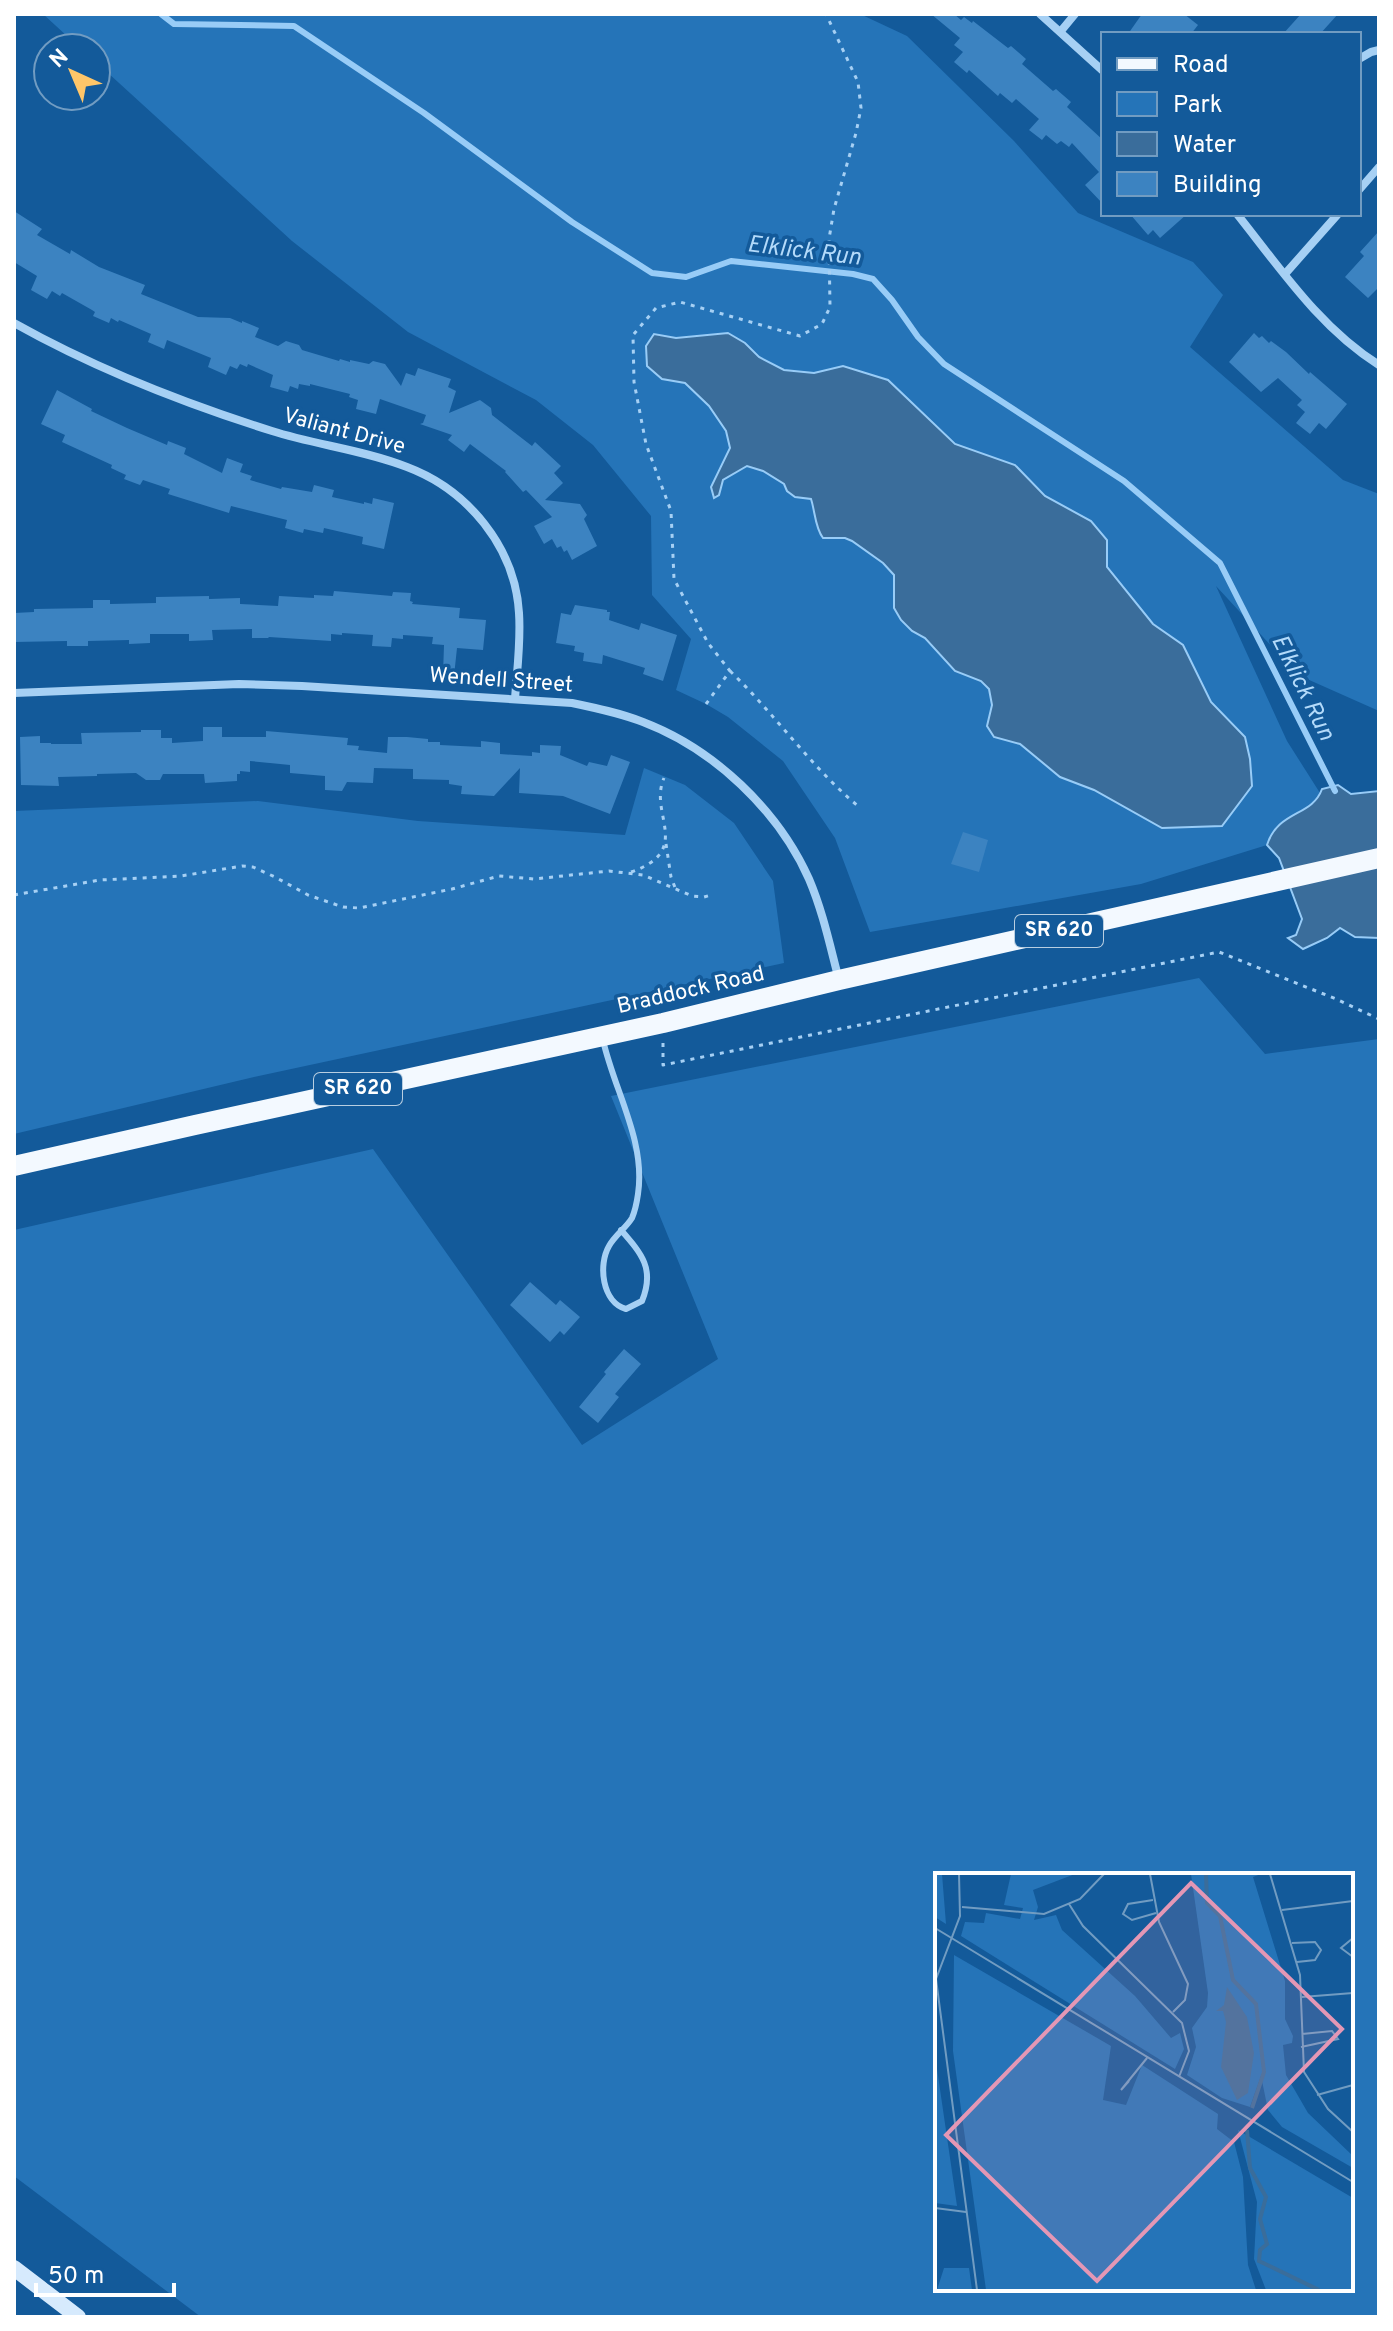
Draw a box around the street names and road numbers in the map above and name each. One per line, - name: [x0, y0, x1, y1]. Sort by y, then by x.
- street label: Valiant Drive: [280, 403, 408, 461]
- street label: Wendell Street: [428, 663, 574, 699]
- road number: SR 620: [1015, 915, 1103, 947]
- street label: Braddock Road: [615, 961, 767, 1021]
- road number: SR 620: [314, 1073, 402, 1105]

